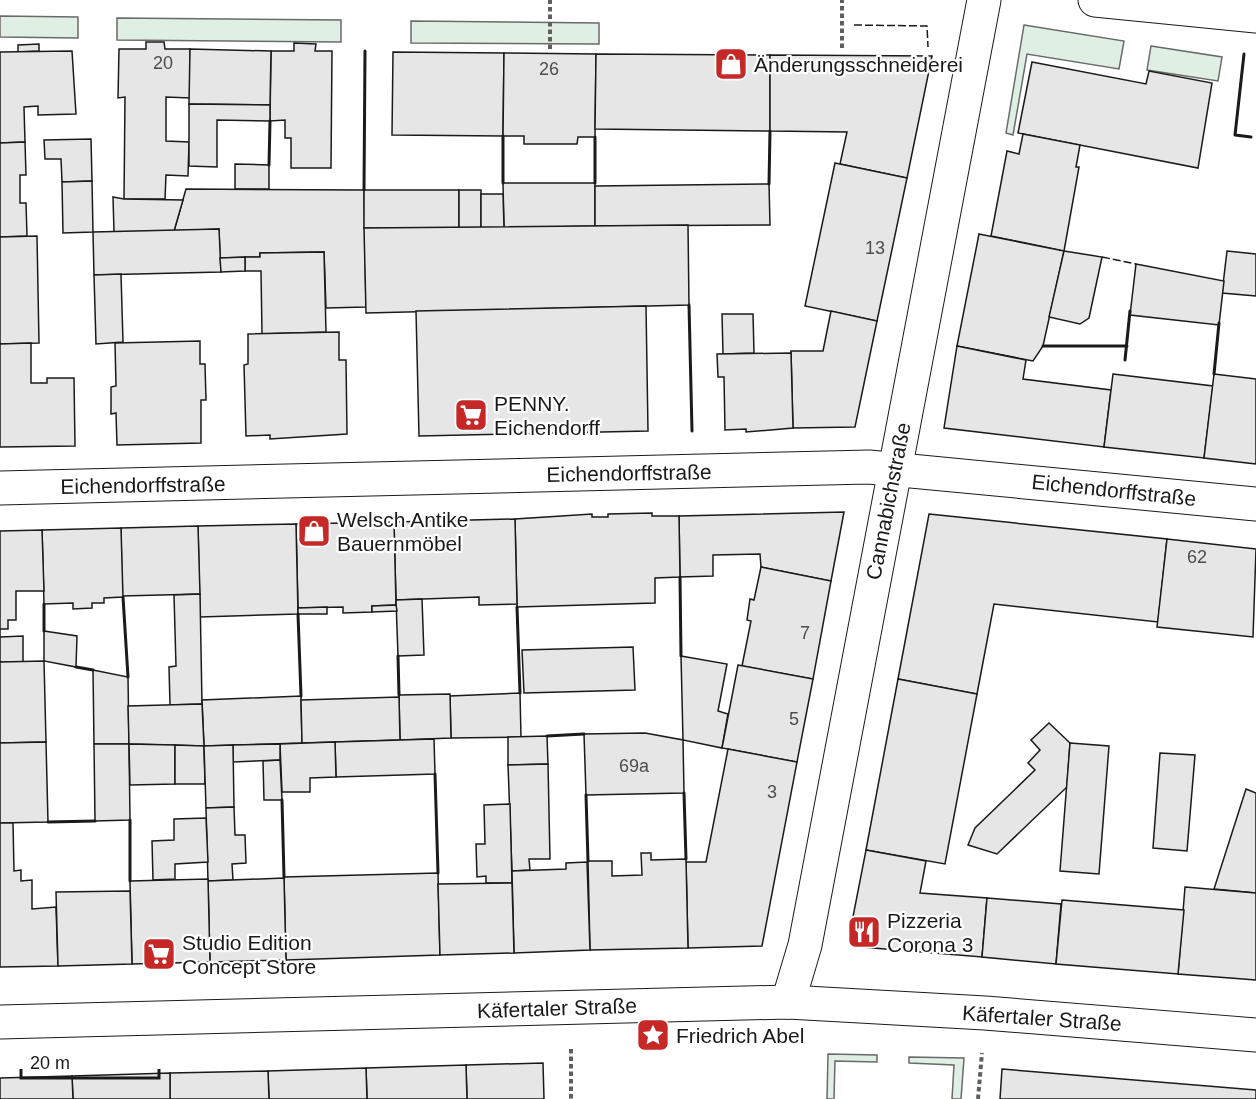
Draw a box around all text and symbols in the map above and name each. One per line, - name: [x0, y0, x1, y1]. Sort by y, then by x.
- shop icon: Änderungsschneiderei: [713, 46, 749, 82]
- house number: 20: [153, 53, 173, 73]
- place label: Änderungsschneiderei: [754, 53, 963, 76]
- house number: 26: [539, 59, 559, 79]
- house number: 13: [865, 238, 885, 258]
- place label: PENNY. Eichendorff: [494, 392, 600, 439]
- supermarket icon: PENNY. Eichendorff: [453, 397, 489, 433]
- street label: Cannabichstraße: [861, 420, 915, 582]
- street label: Eichendorffstraße: [546, 460, 712, 486]
- street label: Eichendorffstraße: [1031, 470, 1197, 510]
- street label: Eichendorffstraße: [60, 472, 226, 498]
- place label: Welsch Antike Bauernmöbel: [337, 508, 469, 555]
- shop icon: Welsch Antike Bauernmöbel: [296, 513, 332, 549]
- house number: 62: [1187, 547, 1207, 567]
- house number: 7: [800, 623, 810, 643]
- house number: 5: [789, 709, 799, 729]
- house number: 69a: [619, 756, 650, 776]
- house number: 3: [767, 782, 777, 802]
- place label: Pizzeria Corona 3: [887, 909, 973, 956]
- restaurant icon: Pizzeria Corona 3: [846, 914, 882, 950]
- place label: Studio Edition Concept Store: [182, 931, 316, 978]
- supermarket icon: Studio Edition Concept Store: [141, 936, 177, 972]
- street label: Käfertaler Straße: [477, 994, 637, 1022]
- street label: Käfertaler Straße: [961, 1001, 1123, 1035]
- place icon: Friedrich Abel: [635, 1017, 671, 1053]
- place label: Friedrich Abel: [676, 1024, 804, 1047]
- scale bar: [21, 1042, 159, 1080]
- text: 20 m: [30, 1053, 70, 1073]

